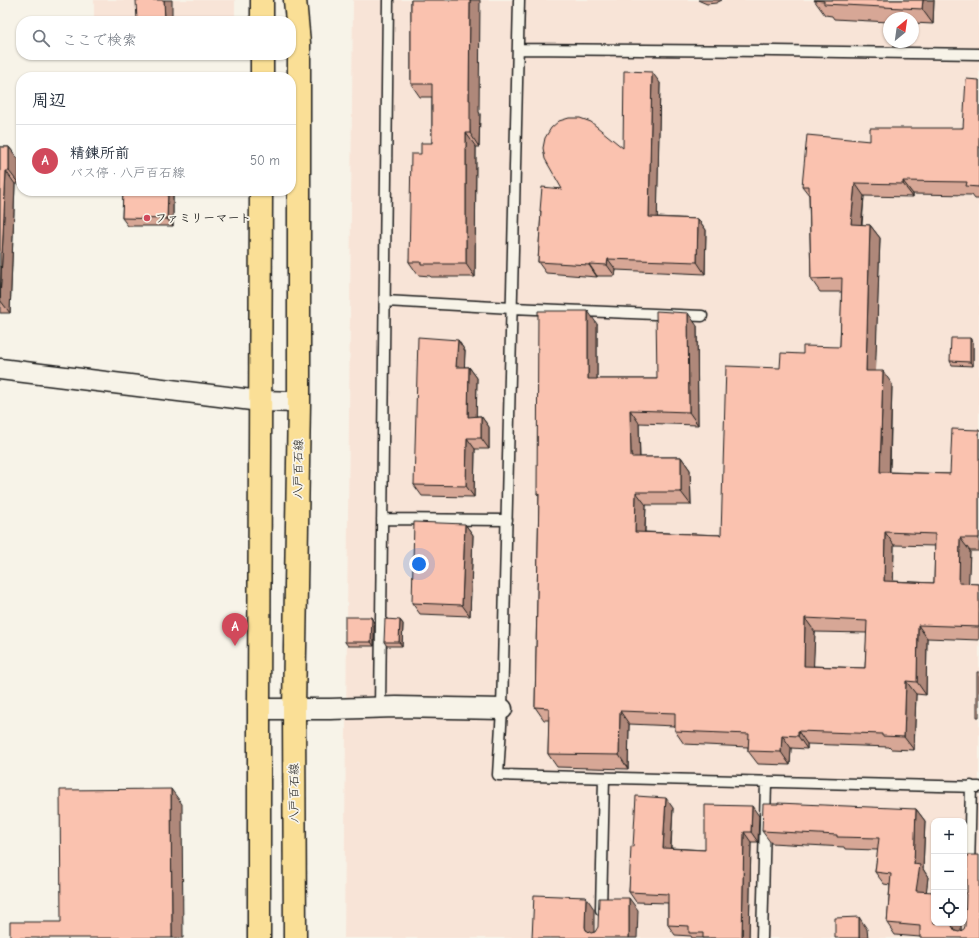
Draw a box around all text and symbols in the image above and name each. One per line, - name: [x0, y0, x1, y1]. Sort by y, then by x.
- north arrow: [883, 12, 919, 48]
- search box: [16, 16, 296, 60]
- icon: search: [30, 27, 52, 49]
- text: ここで検索: [62, 31, 137, 49]
- text: 周辺: [32, 91, 66, 110]
- text: 精錬所前: [70, 144, 130, 162]
- text: A: [41, 153, 49, 168]
- text: 50 m: [250, 153, 280, 168]
- text: バス停 · 八戸百石線: [70, 165, 185, 180]
- place label: ファミリーマート: [155, 211, 251, 225]
- marker: ファミリーマート: [142, 213, 152, 223]
- street label: 八戸百石線: [290, 439, 306, 499]
- your location: [409, 554, 429, 574]
- pin: A: [222, 613, 248, 646]
- street label: 八戸百石線: [287, 763, 301, 823]
- map controls: [931, 818, 967, 926]
- button: +: [931, 818, 967, 854]
- button: −: [931, 854, 967, 890]
- button: locate: [931, 890, 967, 926]

